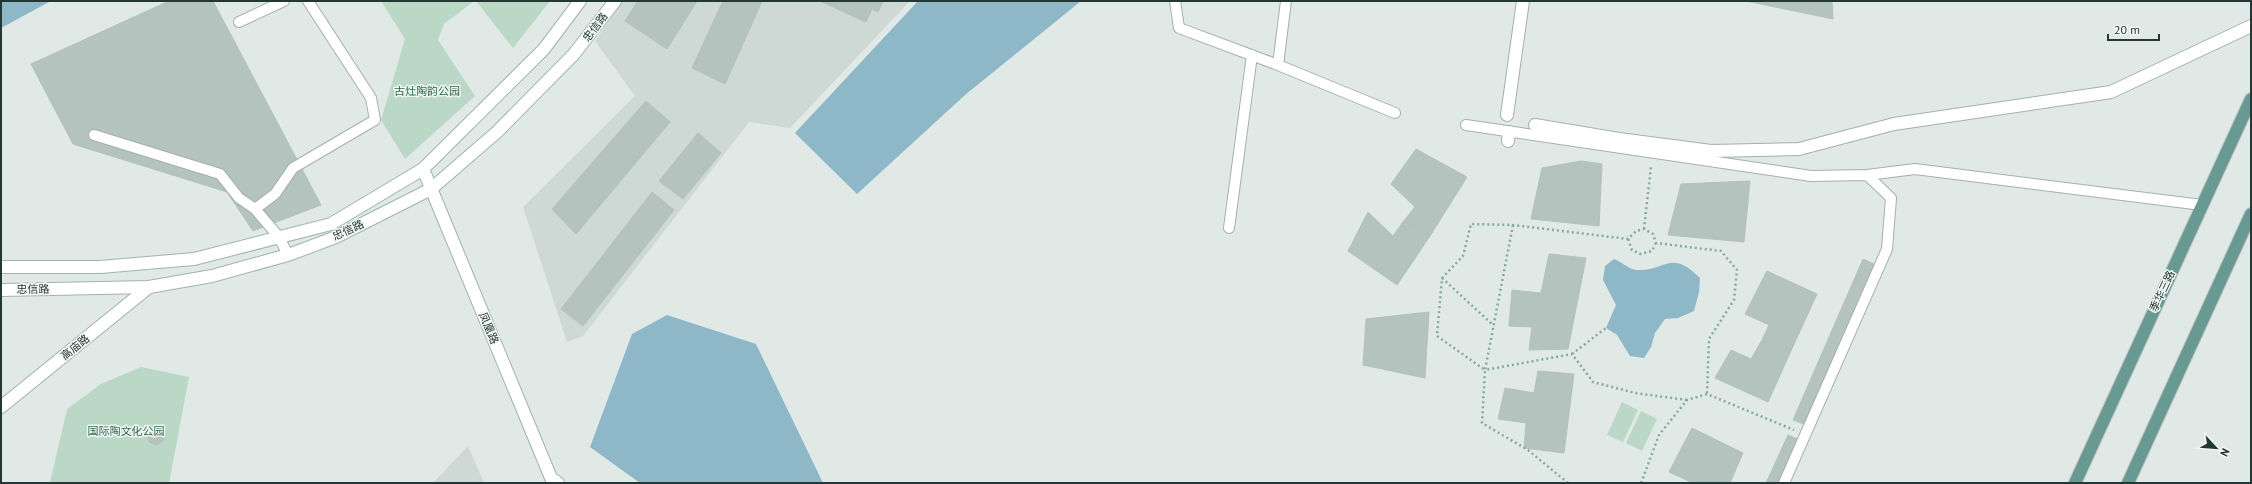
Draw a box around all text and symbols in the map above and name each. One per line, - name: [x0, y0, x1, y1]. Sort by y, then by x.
- street label: 忠信路: [579, 10, 611, 44]
- scale bar: [2108, 16, 2159, 42]
- text: 20 m: [2114, 22, 2140, 37]
- park label: 古灶陶韵公园: [394, 84, 460, 98]
- street label: 忠信路: [330, 217, 366, 243]
- street label: 季华三路: [2146, 268, 2178, 314]
- street label: 忠信路: [16, 282, 50, 296]
- street label: 凤凰路: [476, 310, 502, 346]
- street label: 高庙路: [58, 331, 92, 363]
- park label: 国际陶文化公园: [88, 424, 165, 438]
- north arrow: [2196, 428, 2236, 468]
- text: N: [2217, 446, 2233, 459]

